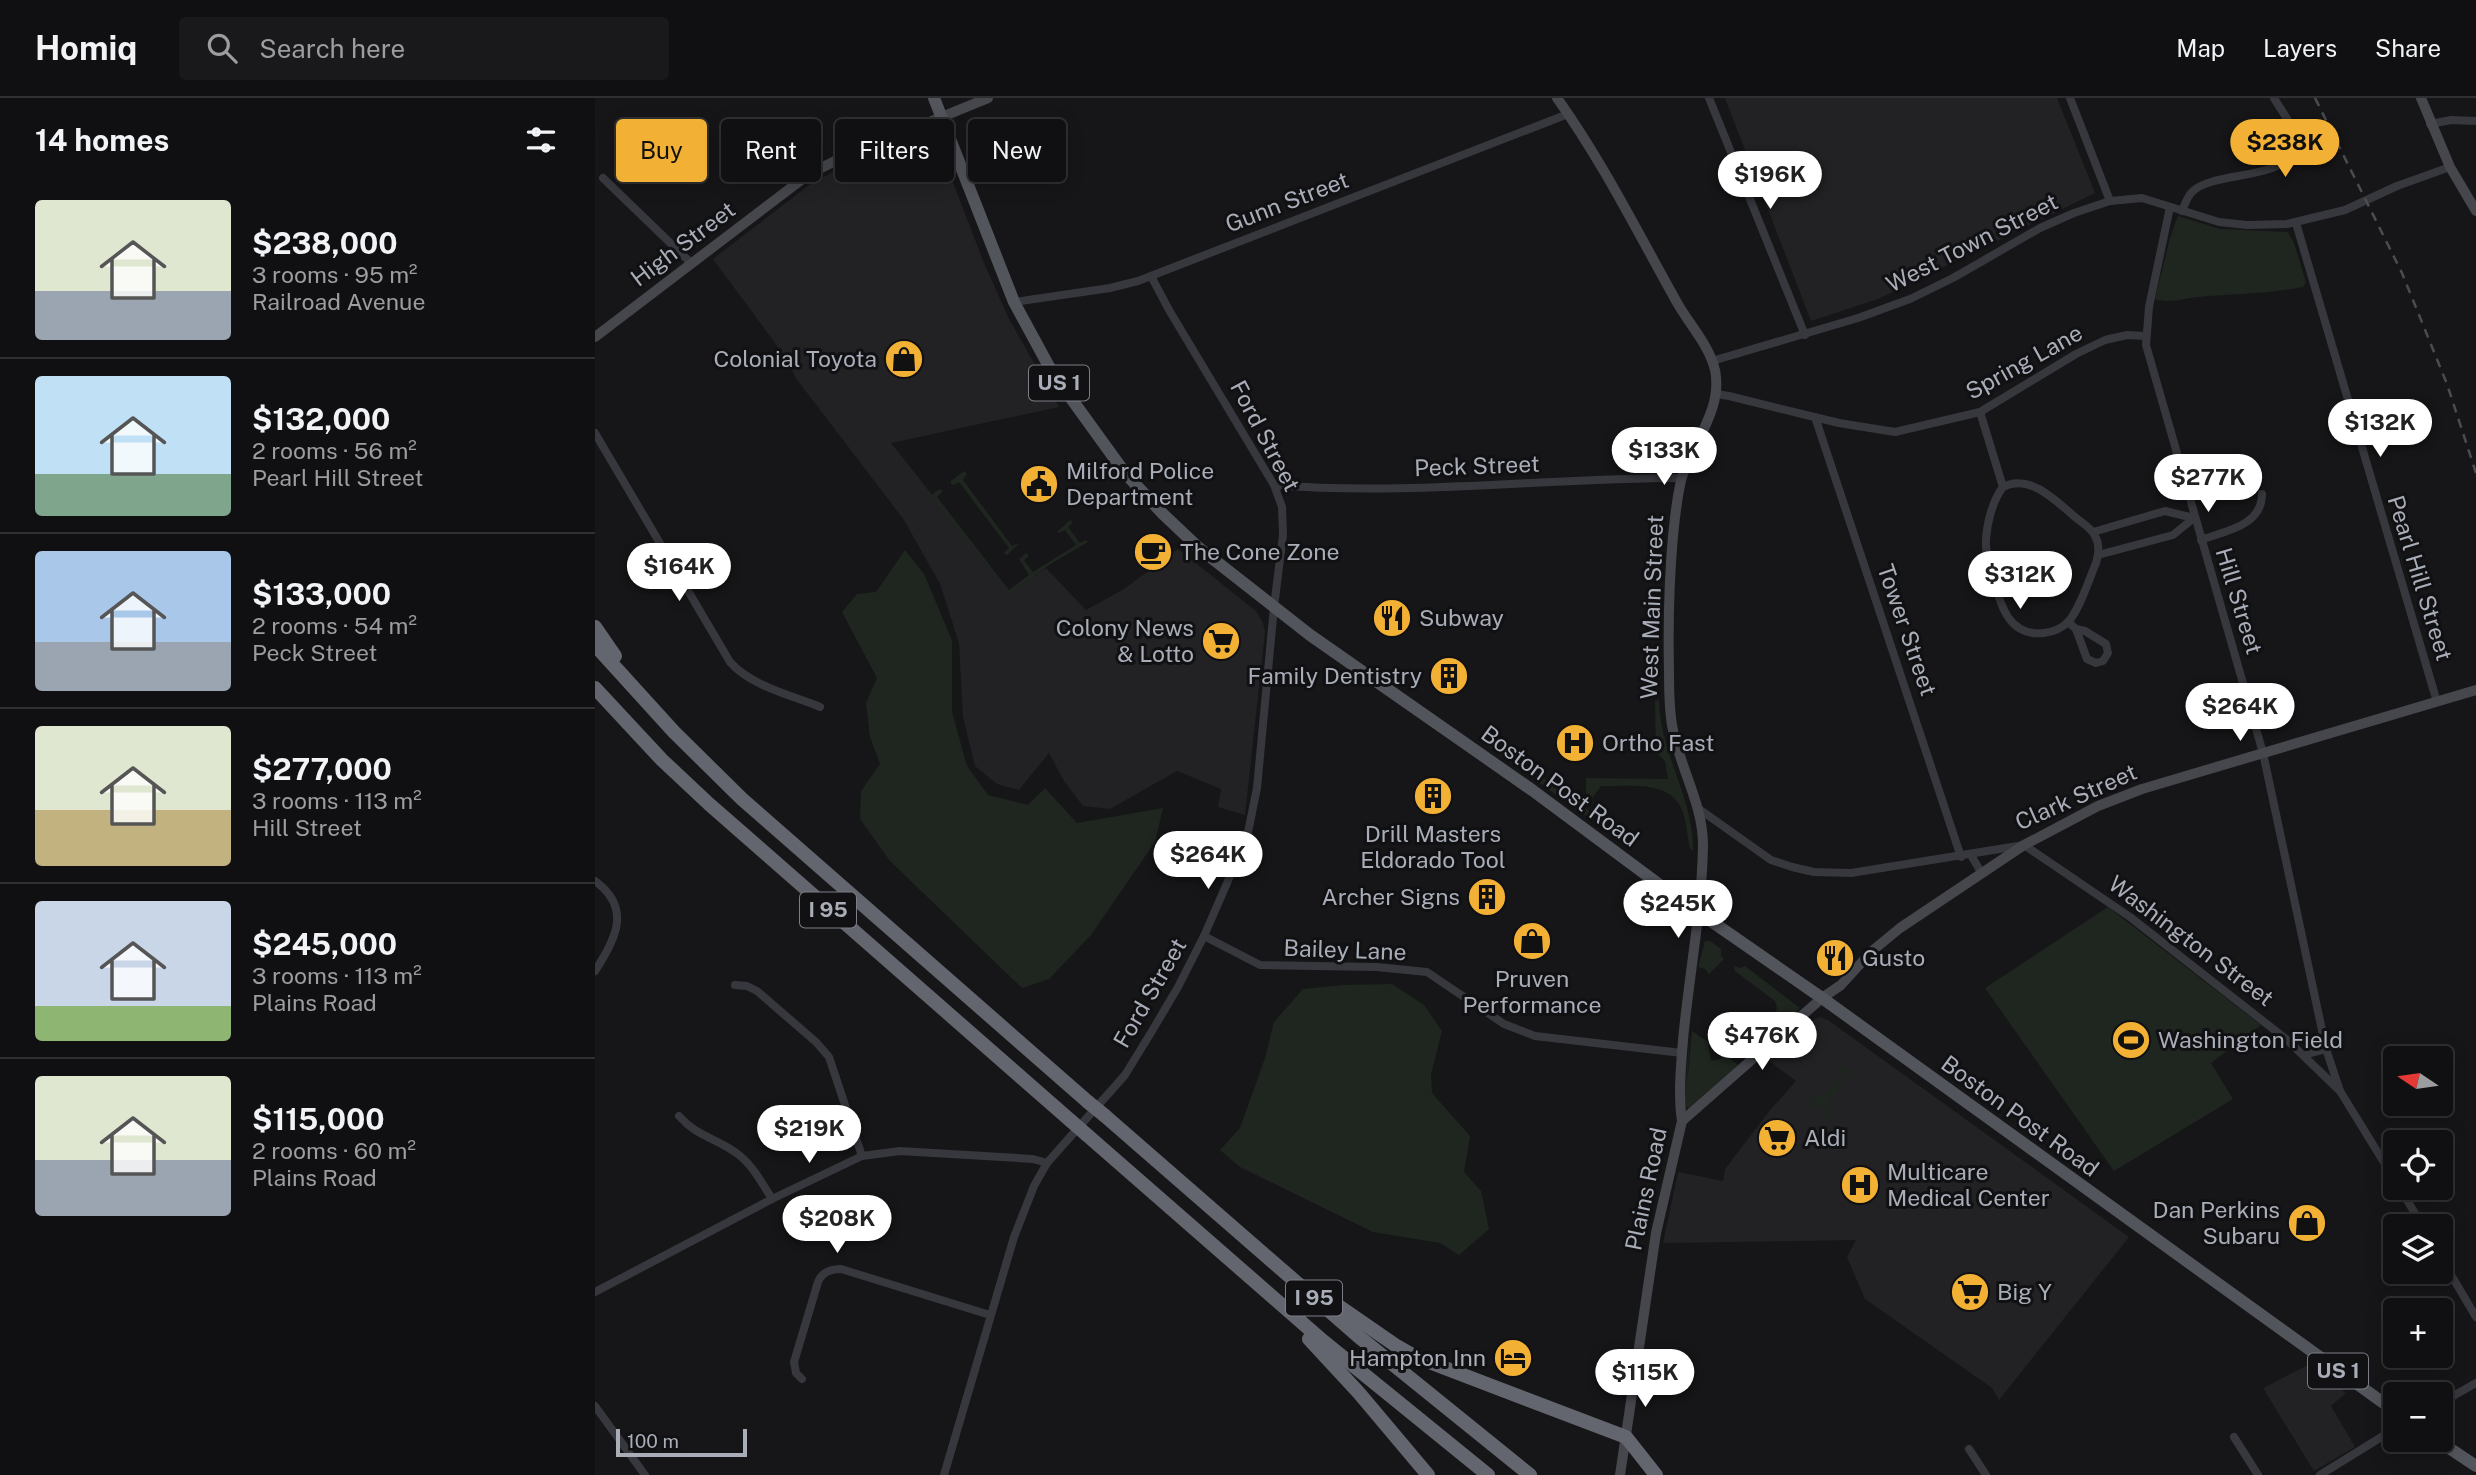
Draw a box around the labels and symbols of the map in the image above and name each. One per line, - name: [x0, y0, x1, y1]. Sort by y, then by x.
- pin: $238K: [2236, 120, 2334, 179]
- pin: $196K: [1721, 152, 1819, 211]
- street label: Gunn Street: [1221, 166, 1352, 237]
- street label: West Town Street: [1882, 188, 2062, 297]
- street label: High Street: [625, 196, 740, 292]
- street label: Spring Lane: [1961, 318, 2087, 405]
- shop icon: Colonial Toyota: [883, 338, 925, 380]
- place label: Colonial Toyota: [714, 345, 877, 372]
- road number: US 1: [1029, 366, 1089, 400]
- street label: Ford Street: [1225, 376, 1306, 496]
- pin: $132K: [2331, 400, 2429, 459]
- pin: $133K: [1615, 428, 1713, 487]
- street label: Peck Street: [1414, 450, 1540, 481]
- pin: $277K: [2159, 454, 2257, 514]
- place label: Milford Police Department: [1066, 457, 1214, 510]
- public building icon: Milford Police Department: [1018, 463, 1060, 505]
- street label: Pearl Hill Street: [2383, 492, 2458, 664]
- street label: West Main Street: [1635, 514, 1668, 700]
- cafe icon: The Cone Zone: [1132, 531, 1174, 573]
- place label: The Cone Zone: [1180, 538, 1340, 565]
- pin: $164K: [630, 544, 728, 603]
- street label: Hill Street: [2211, 544, 2268, 657]
- pin: $312K: [1971, 552, 2069, 611]
- street label: Tower Street: [1872, 560, 1943, 699]
- restaurant icon: Subway: [1371, 597, 1413, 639]
- place label: Subway: [1419, 604, 1504, 631]
- place label: Colony News & Lotto: [1056, 614, 1194, 667]
- supermarket icon: Colony News & Lotto: [1200, 620, 1242, 662]
- building icon: Family Dentistry: [1428, 655, 1470, 697]
- place label: Family Dentistry: [1247, 662, 1422, 689]
- pin: $264K: [2191, 684, 2289, 743]
- street label: Boston Post Road: [1476, 719, 1644, 852]
- hospital icon: Ortho Fast: [1554, 722, 1596, 764]
- place label: Ortho Fast: [1602, 729, 1714, 756]
- street label: Clark Street: [2011, 758, 2141, 835]
- building icon: Drill Masters Eldorado Tool: [1412, 775, 1454, 817]
- place label: Drill Masters Eldorado Tool: [1360, 820, 1506, 873]
- pin: $264K: [1159, 832, 1257, 891]
- street label: Washington Street: [2103, 870, 2279, 1011]
- building icon: Archer Signs: [1466, 876, 1508, 918]
- pin: $245K: [1629, 880, 1727, 940]
- place label: Archer Signs: [1321, 883, 1460, 910]
- road number: I 95: [800, 892, 856, 928]
- shop icon: Pruven Performance: [1511, 920, 1553, 962]
- street label: Ford Street: [1107, 933, 1192, 1052]
- street label: Bailey Lane: [1283, 934, 1407, 965]
- restaurant icon: Gusto: [1814, 937, 1856, 979]
- place label: Gusto: [1862, 944, 1925, 971]
- place label: Pruven Performance: [1463, 965, 1601, 1018]
- pin: $476K: [1713, 1012, 1811, 1072]
- sports icon: Washington Field: [2110, 1019, 2152, 1061]
- place label: Washington Field: [2158, 1026, 2343, 1053]
- north arrow: [2383, 1046, 2453, 1116]
- street label: Boston Post Road: [1936, 1049, 2104, 1182]
- pin: $219K: [760, 1105, 858, 1165]
- supermarket icon: Aldi: [1756, 1117, 1798, 1159]
- place label: Aldi: [1804, 1124, 1846, 1151]
- street label: Plains Road: [1619, 1125, 1672, 1253]
- place label: Multicare Medical Center: [1887, 1158, 2050, 1211]
- hospital icon: Multicare Medical Center: [1839, 1164, 1881, 1206]
- pin: $208K: [788, 1196, 886, 1255]
- place label: Dan Perkins Subaru: [2152, 1196, 2280, 1249]
- shop icon: Dan Perkins Subaru: [2286, 1202, 2328, 1244]
- supermarket icon: Big Y: [1949, 1271, 1991, 1313]
- place label: Big Y: [1997, 1278, 2052, 1305]
- road number: I 95: [1286, 1280, 1342, 1316]
- hotel icon: Hampton Inn: [1492, 1337, 1534, 1379]
- place label: Hampton Inn: [1349, 1344, 1486, 1371]
- pin: $115K: [1596, 1350, 1694, 1409]
- road number: US 1: [2308, 1354, 2368, 1388]
- scale bar: [616, 1426, 747, 1458]

